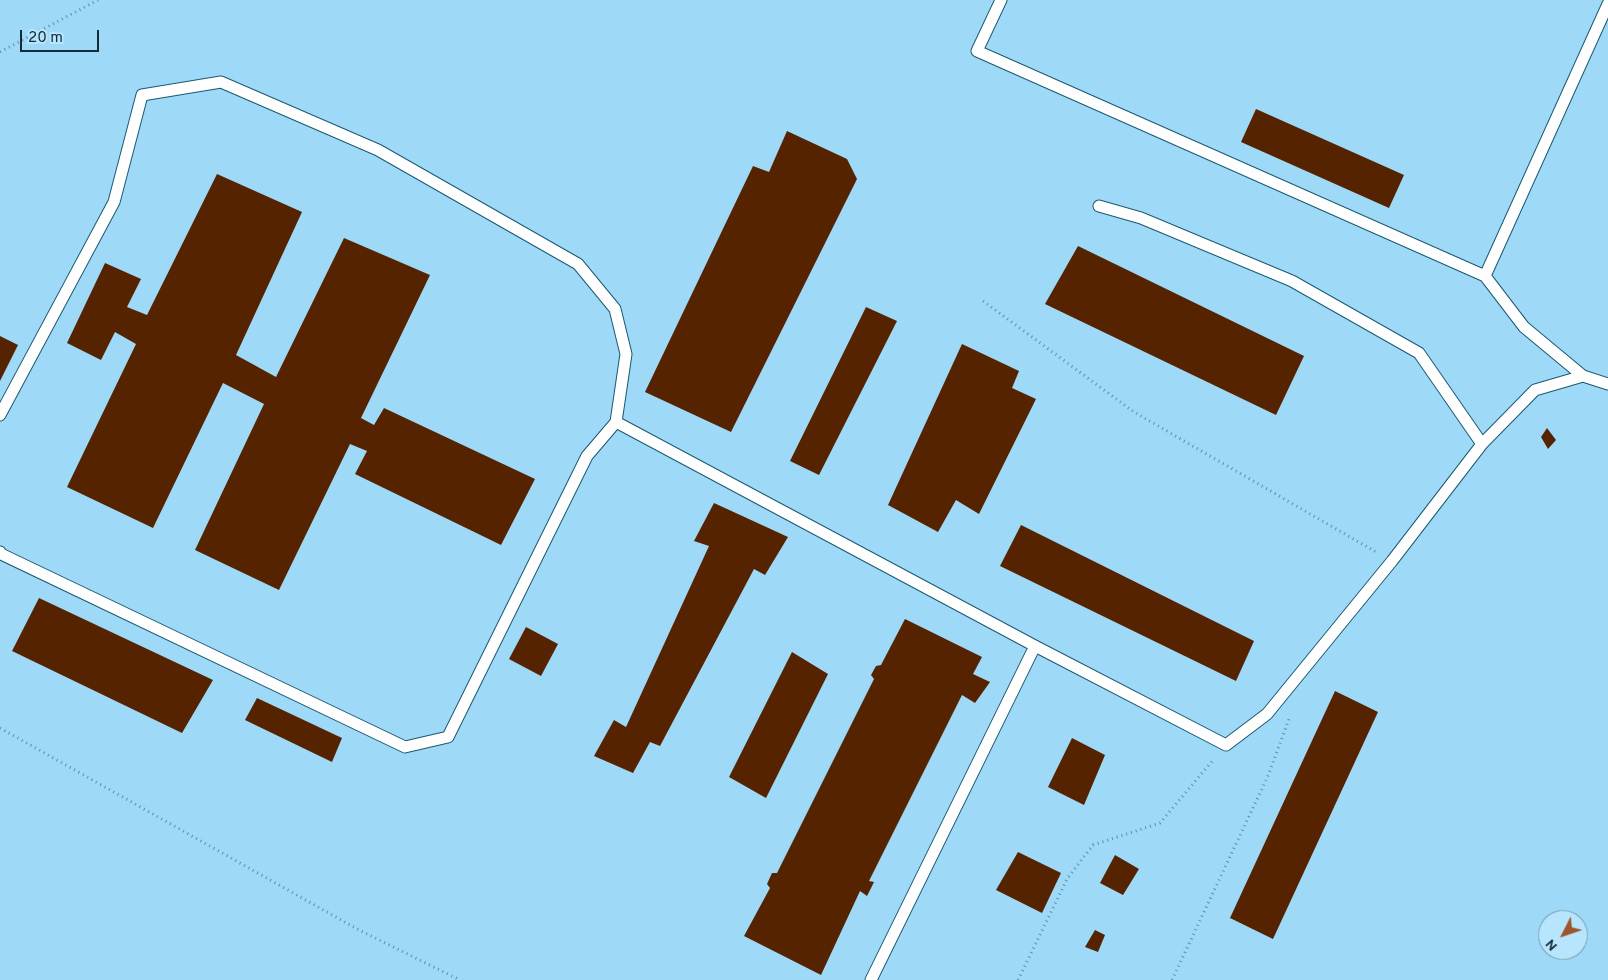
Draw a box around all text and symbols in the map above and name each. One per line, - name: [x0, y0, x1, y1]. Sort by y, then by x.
- scale bar: [22, 20, 101, 52]
- text: 20 m: [28, 29, 63, 48]
- north arrow: [1538, 910, 1588, 960]
- text: N: [1542, 935, 1562, 954]

